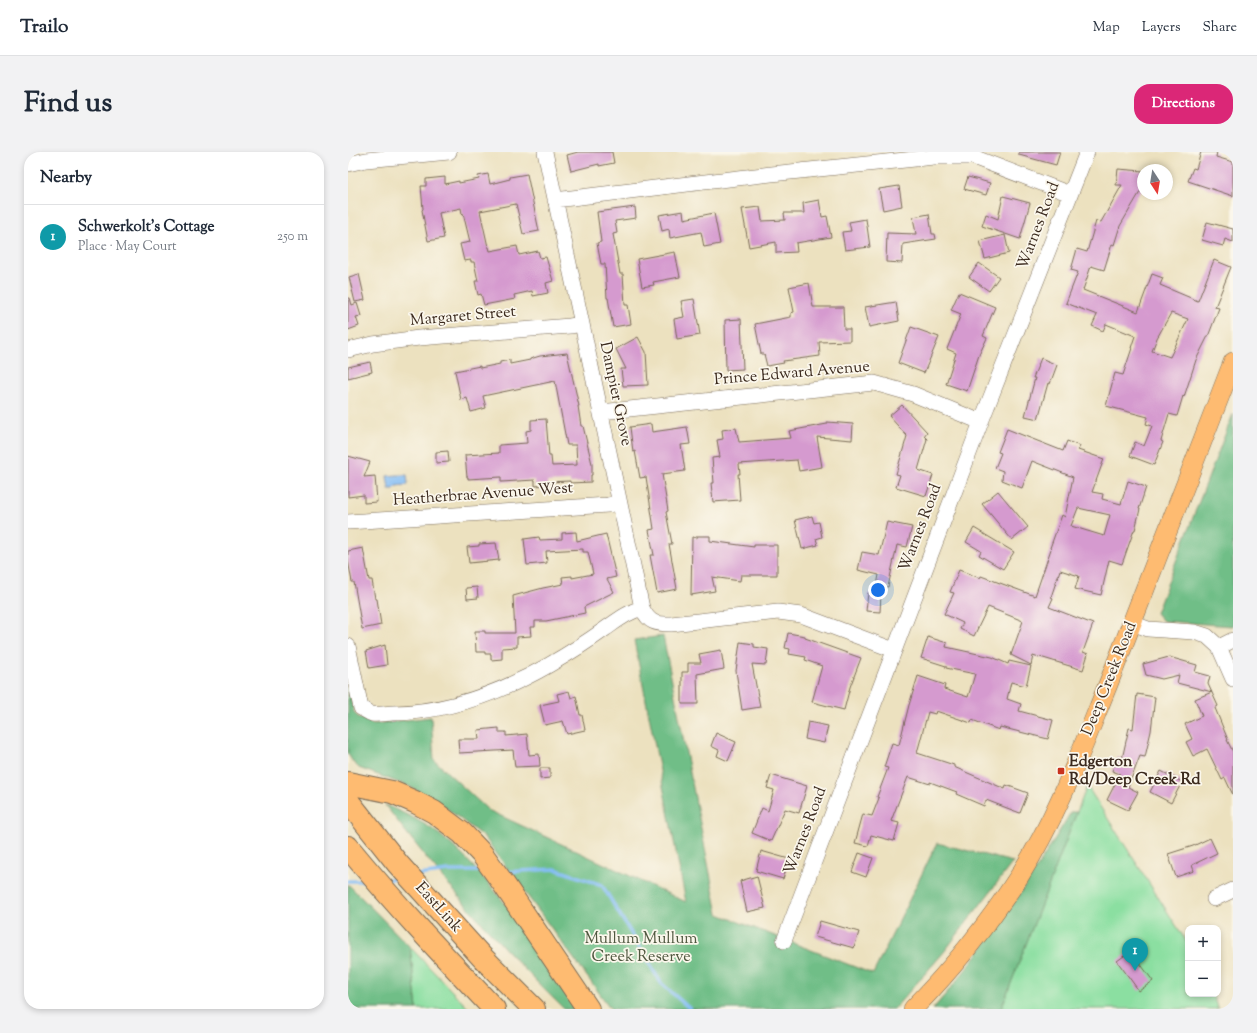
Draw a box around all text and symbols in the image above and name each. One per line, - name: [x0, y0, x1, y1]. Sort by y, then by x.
- text: Trailo: [20, 14, 68, 41]
- text: Map: [1093, 18, 1120, 38]
- text: Layers: [1142, 18, 1180, 38]
- text: Share: [1202, 18, 1237, 38]
- text: Find us: [24, 84, 112, 124]
- button: Directions: [1134, 84, 1233, 124]
- north arrow: [1137, 164, 1173, 200]
- text: Nearby: [40, 166, 92, 190]
- street label: Warnes Road: [1012, 179, 1066, 273]
- text: Schwerkolt's Cottage: [78, 217, 214, 238]
- text: 1: [51, 228, 55, 246]
- text: 250 m: [277, 228, 308, 246]
- text: Place · May Court: [78, 238, 177, 256]
- street label: Margaret Street: [409, 301, 518, 333]
- street label: Dampier Grove: [593, 340, 637, 448]
- street label: Prince Edward Avenue: [713, 356, 871, 392]
- street label: Heatherbrae Avenue West: [392, 477, 574, 513]
- street label: Warnes Road: [894, 481, 948, 575]
- your location: [868, 580, 888, 600]
- street label: Deep Creek Road: [1077, 618, 1143, 740]
- place label: Edgerton Rd/Deep Creek Rd: [1069, 751, 1202, 792]
- marker: Edgerton Rd/Deep Creek Rd: [1056, 766, 1066, 776]
- street label: Warnes Road: [779, 784, 833, 878]
- street label: EastLink: [409, 878, 467, 939]
- map controls: [1185, 925, 1221, 997]
- button: +: [1185, 925, 1221, 961]
- park label: Mullum Mullum Creek Reserve: [584, 928, 698, 969]
- pin: 1: [1122, 938, 1148, 971]
- button: −: [1185, 961, 1221, 997]

